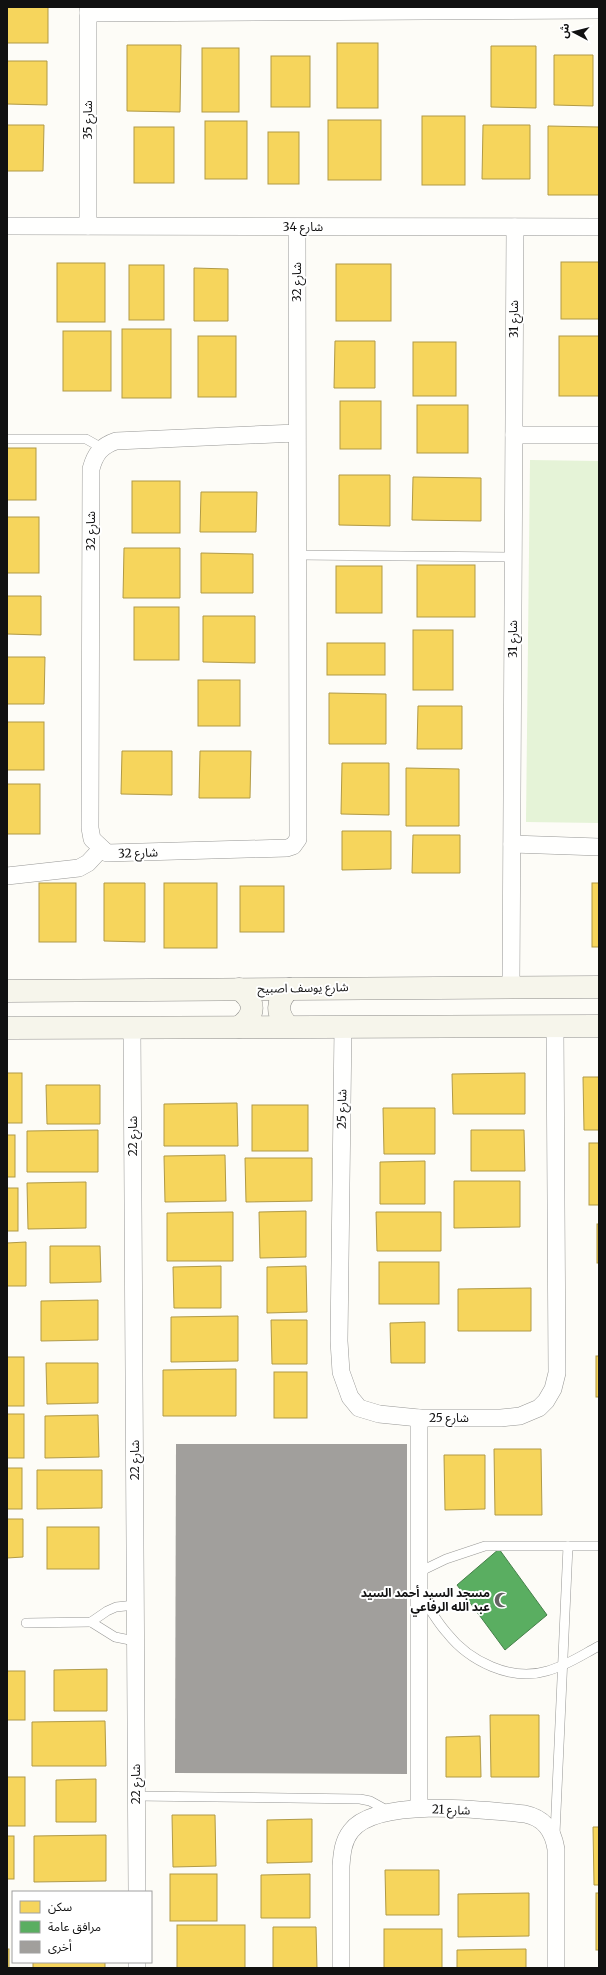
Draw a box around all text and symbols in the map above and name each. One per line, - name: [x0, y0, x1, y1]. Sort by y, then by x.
- north arrow: [554, 12, 594, 52]
- text: ش: [556, 22, 572, 39]
- street label: شارع 35: [80, 100, 97, 140]
- street label: شارع 34: [283, 219, 323, 236]
- street label: شارع 32: [289, 262, 306, 302]
- street label: شارع 31: [506, 300, 523, 338]
- street label: شارع 32: [83, 511, 100, 551]
- street label: شارع 31: [505, 620, 522, 658]
- street label: شارع 32: [118, 844, 158, 863]
- street label: شارع يوسف اصبيح: [257, 979, 349, 998]
- street label: شارع 25: [334, 1089, 351, 1129]
- street label: شارع 22: [125, 1116, 142, 1156]
- street label: شارع 25: [429, 1410, 469, 1427]
- street label: شارع 22: [127, 1440, 144, 1480]
- place label: مسجد السيد أحمد السيد عبد الله الرفاعي: [361, 1585, 490, 1617]
- mosque icon: مسجد السيد أحمد السيد عبد الله الرفاعي: [493, 1591, 511, 1609]
- street label: شارع 22: [128, 1764, 145, 1804]
- street label: شارع 21: [431, 1801, 470, 1820]
- legend: [12, 1891, 152, 1963]
- text: سكن: [48, 1899, 72, 1914]
- text: مرافق عامة: [48, 1919, 101, 1935]
- text: أخرى: [48, 1939, 72, 1954]

